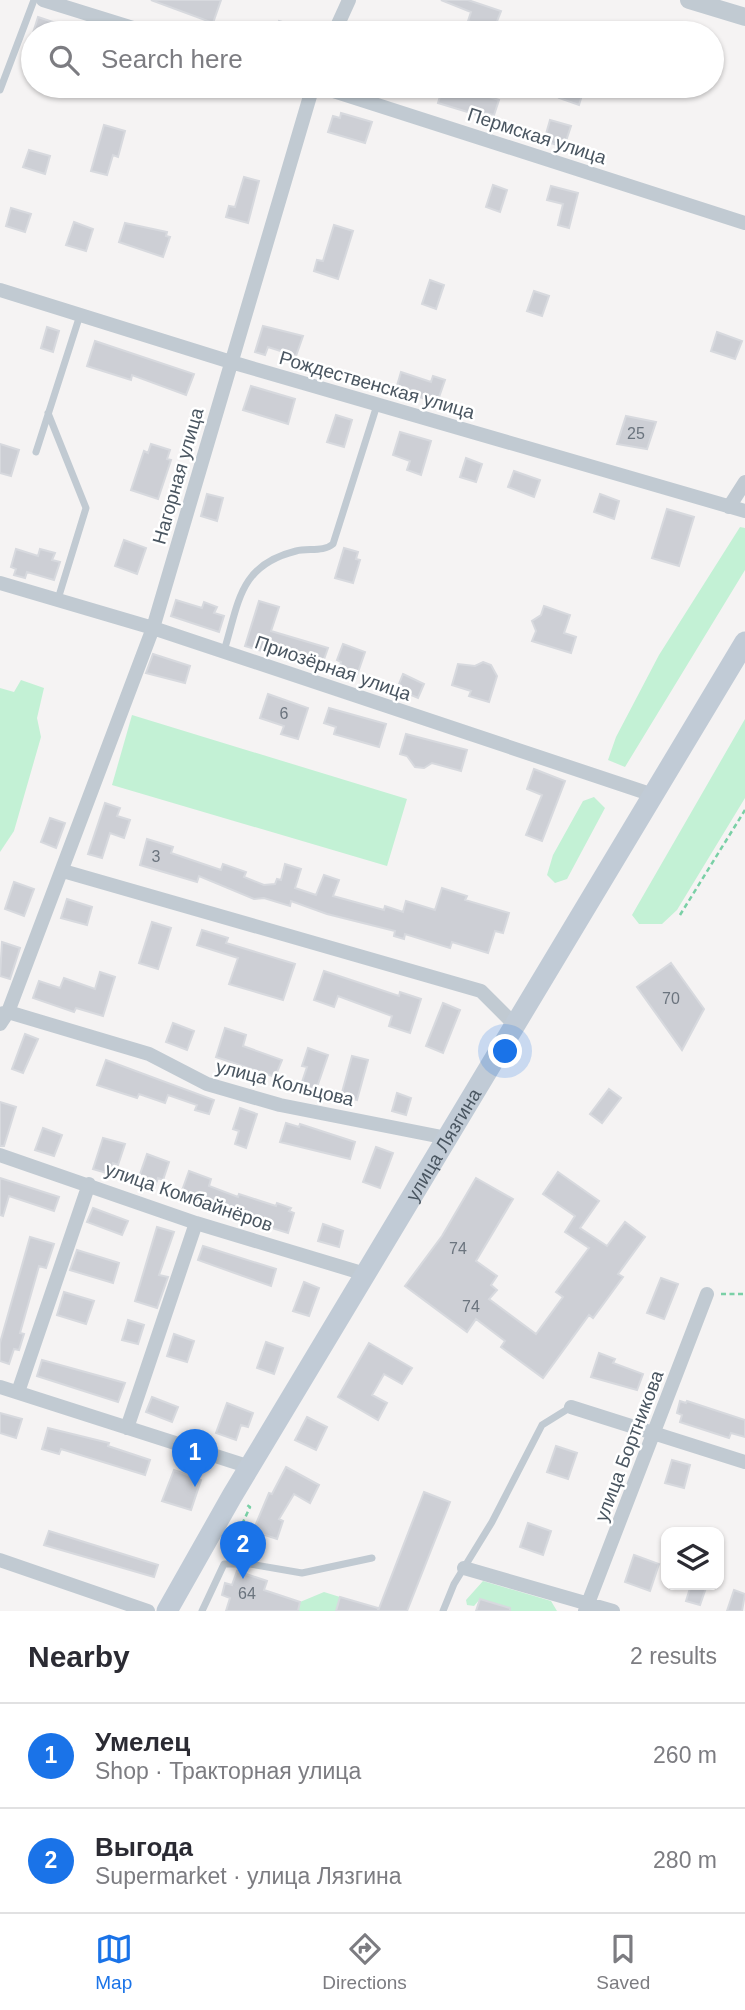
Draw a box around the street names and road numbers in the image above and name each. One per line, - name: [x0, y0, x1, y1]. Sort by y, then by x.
- street label: Пермская улица: [465, 104, 609, 168]
- street label: Рождественская улица: [277, 347, 478, 423]
- street label: Нагорная улица: [149, 405, 208, 547]
- street label: Приозёрная улица: [252, 631, 414, 705]
- street label: улица Кольцова: [214, 1056, 357, 1110]
- street label: улица Лязгина: [401, 1084, 485, 1205]
- street label: улица Комбайнёров: [102, 1158, 276, 1236]
- street label: улица Бортникова: [591, 1367, 668, 1524]

